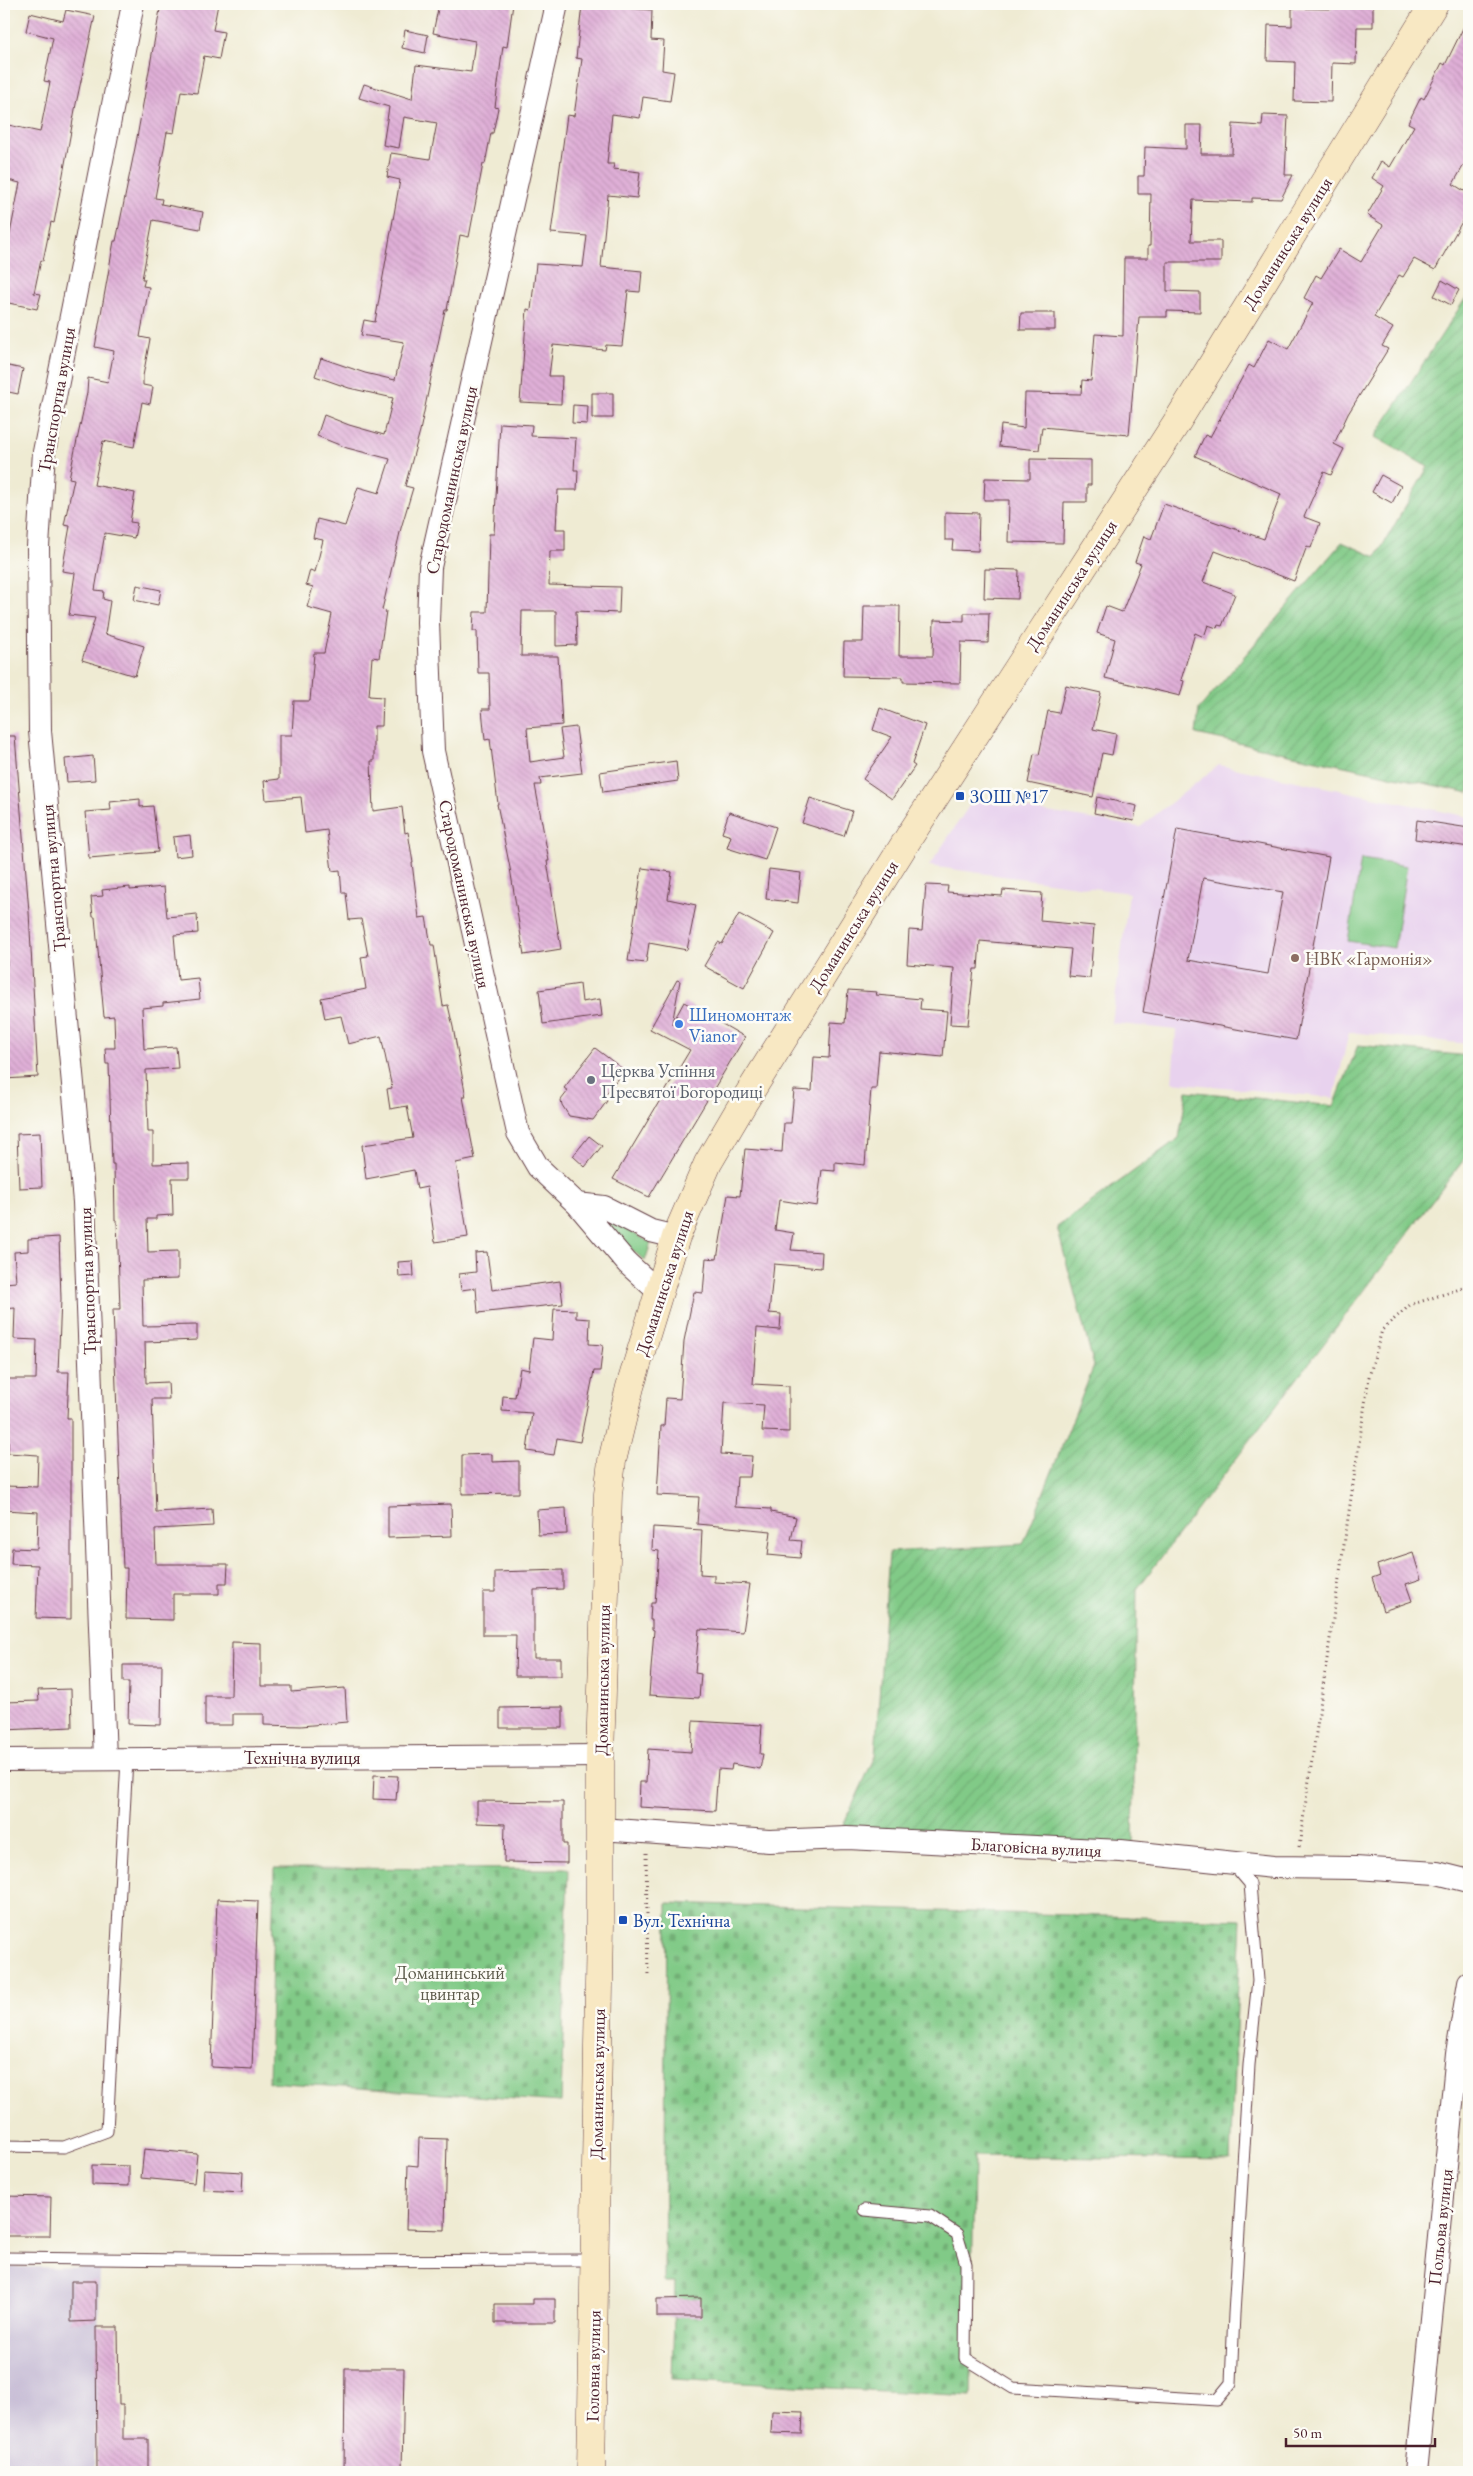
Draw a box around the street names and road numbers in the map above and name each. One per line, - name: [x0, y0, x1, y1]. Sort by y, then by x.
- street label: Доманинська вулиця: [1237, 173, 1337, 313]
- street label: Транспортна вулиця: [32, 325, 80, 475]
- street label: Стародоманинська вулиця: [420, 384, 482, 576]
- street label: Доманинська вулиця: [1020, 515, 1122, 655]
- street label: Стародоманинська вулиця: [434, 798, 496, 990]
- street label: Транспортна вулиця: [35, 803, 71, 953]
- street label: Доманинська вулиця: [803, 856, 903, 996]
- street label: Транспортна вулиця: [73, 1207, 101, 1355]
- street label: Доманинська вулиця: [630, 1207, 698, 1359]
- street label: Доманинська вулиця: [589, 1604, 615, 1756]
- street label: Технічна вулиця: [244, 1746, 360, 1769]
- street label: Благовісна вулиця: [970, 1832, 1102, 1862]
- street label: Доманинська вулиця: [584, 2008, 610, 2160]
- street label: Польова вулиця: [1422, 2168, 1458, 2286]
- street label: Головна вулиця: [581, 2310, 605, 2422]

